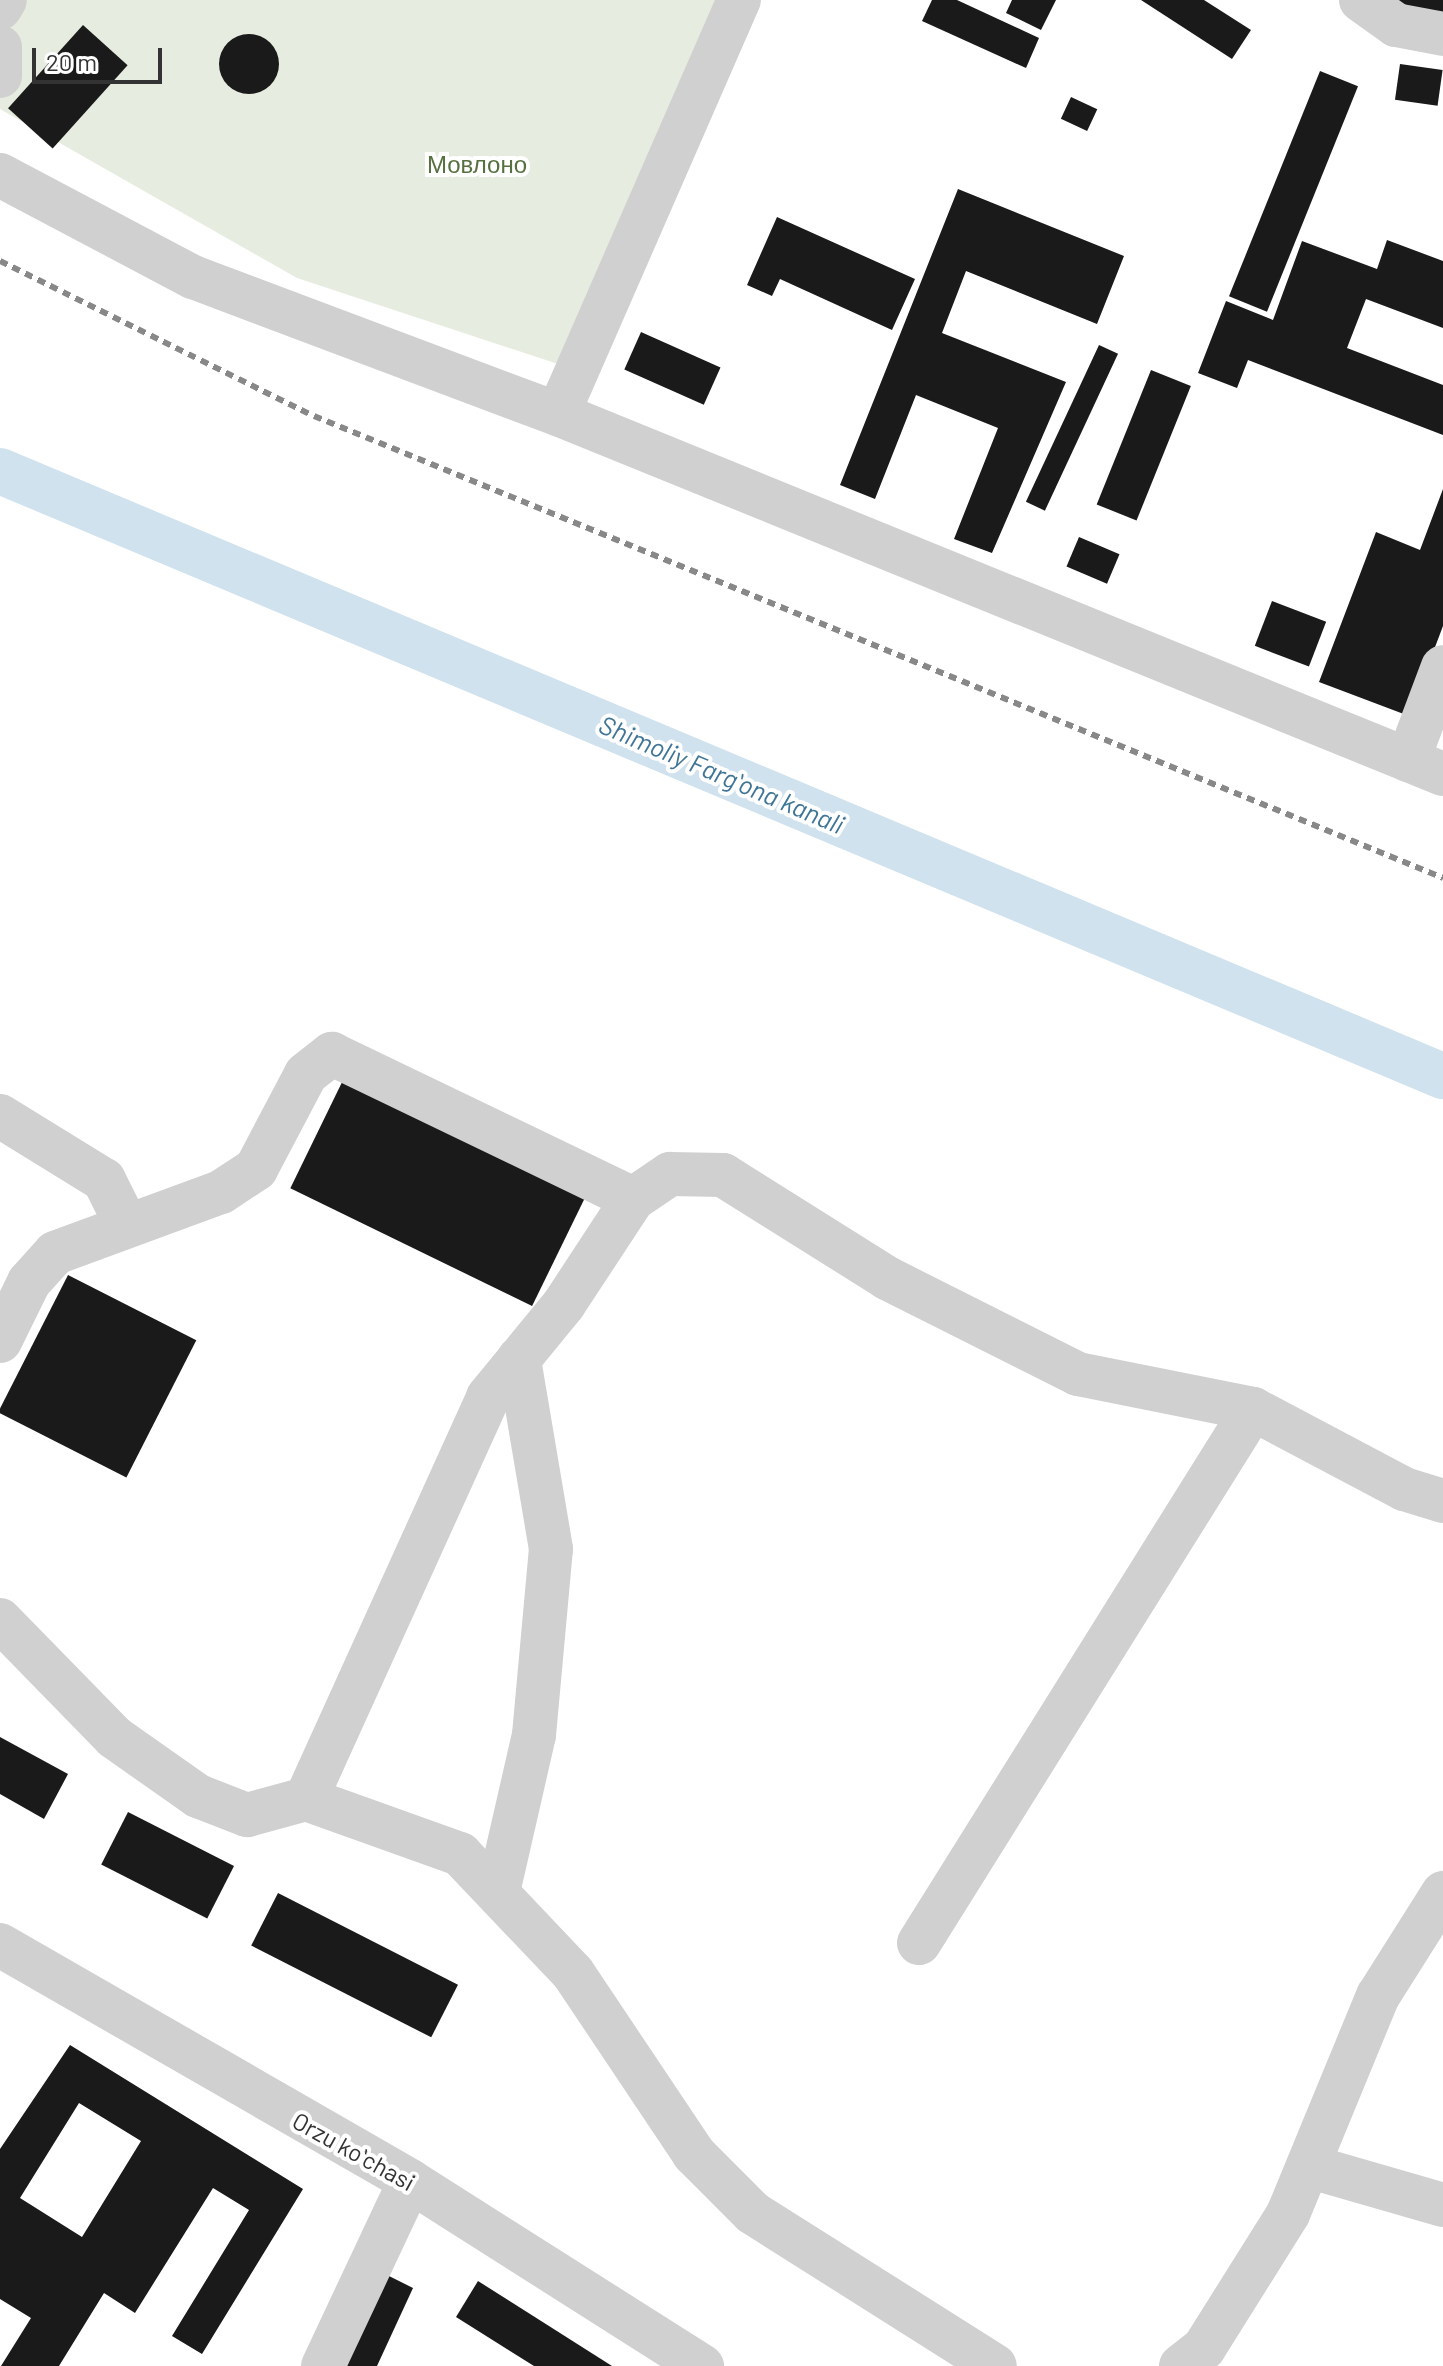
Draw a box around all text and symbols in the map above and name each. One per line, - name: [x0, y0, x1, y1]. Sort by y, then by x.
- scale bar: [36, 32, 166, 82]
- text: 20 m: [46, 47, 97, 76]
- park label: Мовлоно: [427, 150, 527, 178]
- water label: Shimoliy Fargʻona kanali: [595, 708, 849, 840]
- street label: Orzu koʻchasi: [288, 2106, 420, 2196]

